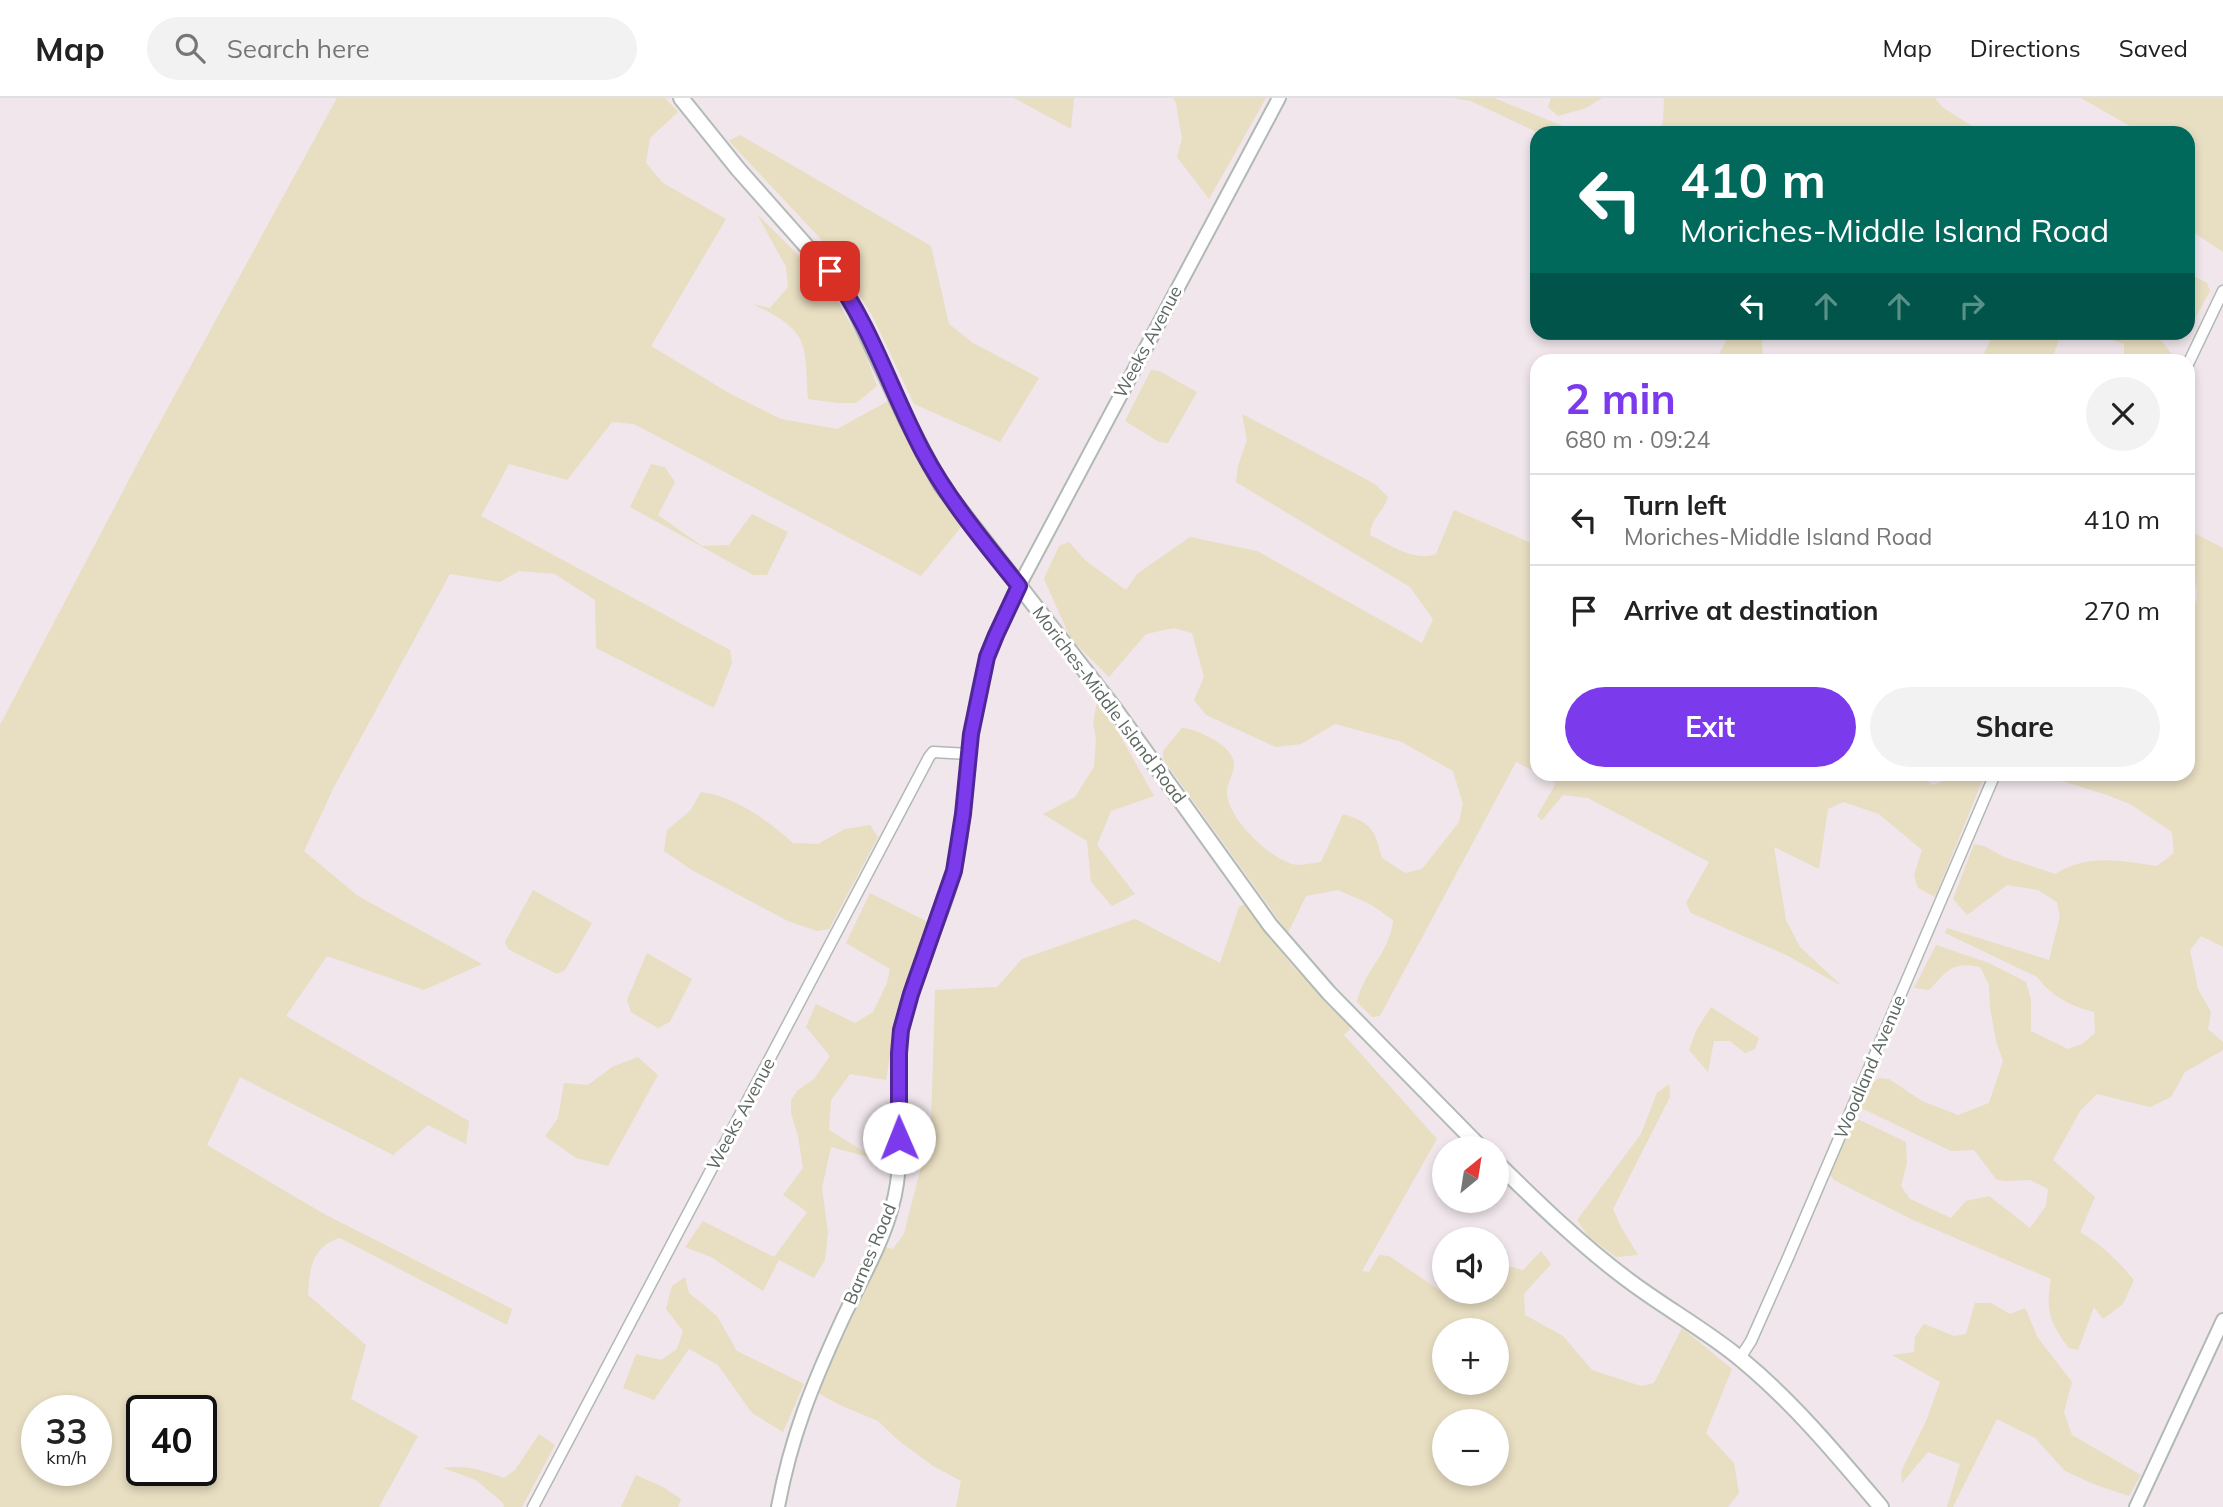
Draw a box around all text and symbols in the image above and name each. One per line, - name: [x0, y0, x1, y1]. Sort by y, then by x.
- search box: [147, 17, 637, 80]
- text: Map: [35, 28, 105, 69]
- icon: search: [171, 29, 209, 67]
- text: Search here: [227, 32, 370, 65]
- text: Map: [1882, 33, 1932, 63]
- text: Directions: [1970, 33, 2081, 63]
- text: Saved: [2119, 33, 2188, 63]
- text: 410 m: [1680, 149, 1826, 210]
- icon: left: [1565, 154, 1656, 245]
- text: Moriches-Middle Island Road: [1680, 210, 2109, 250]
- pin: [800, 241, 860, 301]
- icon: arrive: [811, 252, 849, 290]
- street label: Weeks Avenue: [1108, 282, 1187, 402]
- icon: left: [1734, 287, 1772, 325]
- icon: ahead: [1807, 287, 1845, 325]
- icon: ahead: [1880, 287, 1918, 325]
- icon: right: [1953, 287, 1991, 325]
- text: 2 min: [1565, 372, 1676, 425]
- button: close: [2086, 377, 2160, 451]
- text: 680 m · 09:24: [1565, 425, 1710, 454]
- text: Turn left: [1624, 489, 1726, 522]
- icon: left: [1565, 501, 1603, 539]
- text: 410 m: [2084, 503, 2160, 536]
- text: Moriches-Middle Island Road: [1624, 522, 1932, 551]
- icon: arrive: [1565, 592, 1603, 630]
- text: Arrive at destination: [1624, 594, 1879, 627]
- text: 270 m: [2084, 594, 2160, 627]
- street label: Moriches-Middle Island Road: [1028, 601, 1191, 808]
- button: Exit: [1565, 687, 1856, 767]
- button: Share: [1870, 687, 2160, 767]
- street label: Woodland Avenue: [1829, 991, 1910, 1142]
- street label: Weeks Avenue: [701, 1054, 780, 1174]
- position arrow: [862, 1101, 936, 1175]
- north arrow: [1432, 1136, 1508, 1213]
- map controls: [1432, 1136, 1509, 1486]
- street label: Barnes Road: [838, 1200, 901, 1308]
- button: sound: [1432, 1227, 1509, 1304]
- button: +: [1432, 1318, 1509, 1395]
- speed limit sign: 40: [126, 1395, 217, 1486]
- text: 33: [45, 1409, 88, 1453]
- button: −: [1432, 1409, 1509, 1486]
- text: km/h: [46, 1446, 87, 1469]

